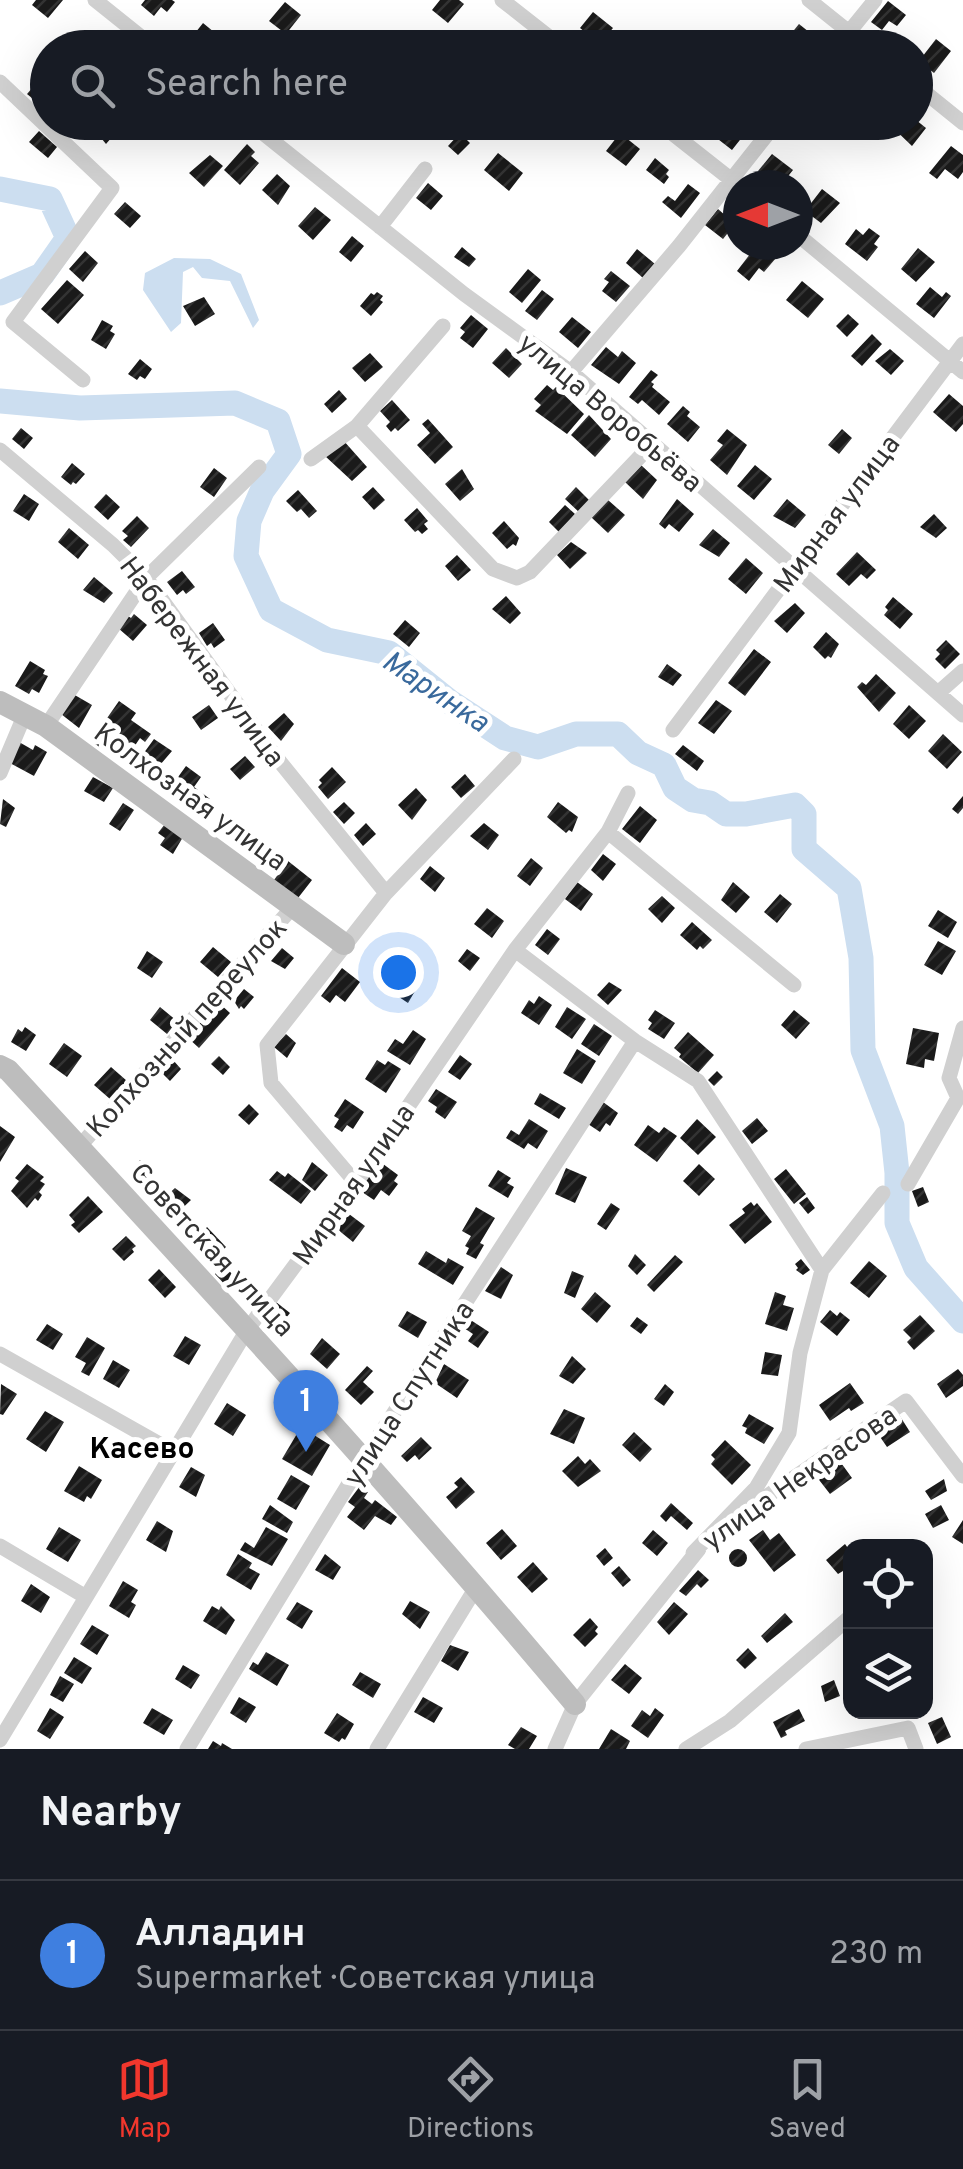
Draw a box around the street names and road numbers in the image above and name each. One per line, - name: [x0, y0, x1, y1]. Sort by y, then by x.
- street label: улица Воробьёва: [510, 327, 709, 502]
- street label: Мирная улица: [767, 428, 910, 601]
- street label: Набережная улица: [110, 551, 291, 775]
- street label: Колхозная улица: [86, 716, 293, 881]
- street label: Колхозный переулок: [80, 912, 296, 1146]
- street label: Мирная улица: [286, 1098, 425, 1274]
- street label: Советская улица: [121, 1156, 301, 1346]
- street label: улица Спутника: [337, 1295, 484, 1494]
- street label: улица Некрасова: [696, 1399, 905, 1560]

